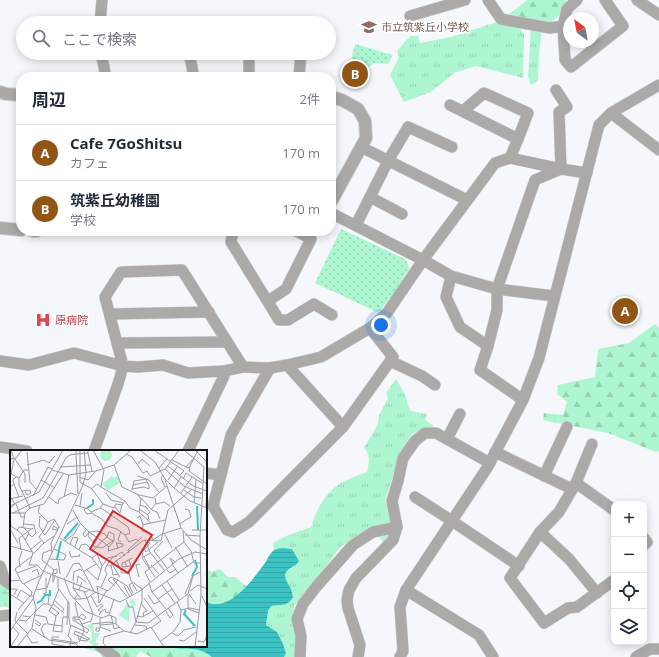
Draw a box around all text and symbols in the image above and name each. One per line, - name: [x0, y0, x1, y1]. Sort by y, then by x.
- north arrow: [563, 12, 599, 48]
- search box: [16, 16, 336, 60]
- school or university icon: 市立筑紫丘小学校: [360, 18, 378, 36]
- place label: 市立筑紫丘小学校: [381, 19, 469, 34]
- icon: search: [30, 27, 52, 49]
- text: ここで検索: [62, 29, 137, 49]
- pin: B: [342, 59, 368, 89]
- text: 周辺: [32, 88, 66, 111]
- text: 2件: [300, 90, 320, 108]
- text: Cafe 7GoShitsu: [70, 133, 182, 153]
- text: A: [41, 144, 49, 162]
- text: 170 m: [282, 144, 320, 162]
- text: カフェ: [70, 154, 109, 172]
- text: 筑紫丘幼稚園: [70, 190, 160, 210]
- text: B: [41, 200, 49, 218]
- text: 170 m: [282, 200, 320, 218]
- text: 学校: [70, 211, 96, 229]
- pin: A: [612, 296, 638, 326]
- hospital icon: 原病院: [34, 311, 52, 329]
- place label: 原病院: [55, 312, 88, 327]
- your location: [371, 315, 391, 335]
- inset map: [10, 450, 207, 647]
- map controls: [611, 501, 647, 645]
- button: +: [611, 501, 647, 537]
- button: −: [611, 537, 647, 573]
- button: locate: [611, 573, 647, 609]
- button: layers: [611, 609, 647, 645]

